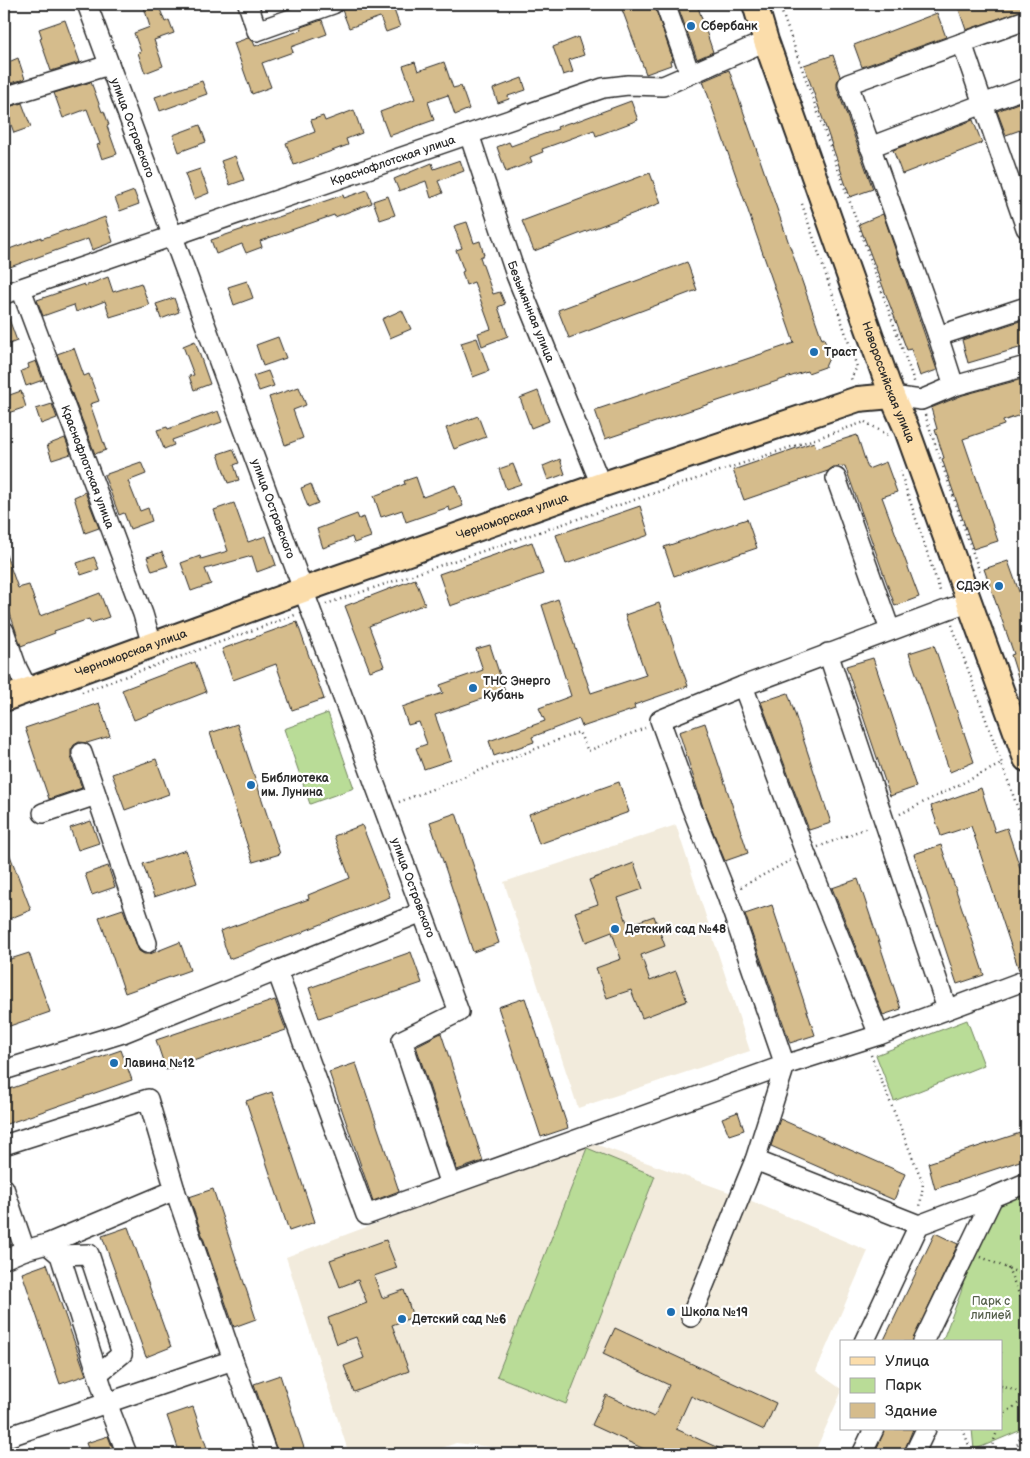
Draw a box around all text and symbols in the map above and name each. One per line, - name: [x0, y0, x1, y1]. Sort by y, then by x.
- place label: Сбербанк: [701, 19, 758, 34]
- marker: Сбербанк: [685, 20, 697, 32]
- street label: улица Островского: [107, 76, 157, 180]
- street label: Краснофлотская улица: [328, 132, 457, 189]
- street label: Безымянная улица: [504, 259, 558, 365]
- street label: Новороссийская улица: [858, 320, 918, 445]
- place label: Траст: [824, 345, 857, 360]
- marker: Траст: [808, 346, 820, 358]
- street label: Краснофлотская улица: [57, 403, 117, 531]
- street label: улица Островского: [248, 457, 298, 561]
- street label: Черноморская улица: [454, 490, 570, 543]
- place label: СДЭК: [956, 579, 990, 594]
- marker: СДЭК: [993, 580, 1005, 592]
- street label: Черноморская улица: [73, 626, 189, 680]
- place label: ТНС Энерго Кубань: [483, 674, 551, 703]
- marker: ТНС Энерго Кубань: [467, 682, 479, 694]
- place label: Библиотека им. Лунина: [261, 771, 330, 800]
- marker: Библиотека им. Лунина: [245, 779, 257, 791]
- street label: улица Островского: [387, 836, 438, 940]
- place label: Детский сад №48: [625, 922, 726, 937]
- marker: Детский сад №48: [609, 923, 621, 935]
- place label: Лавина №12: [123, 1056, 196, 1071]
- marker: Лавина №12: [108, 1057, 120, 1069]
- park label: Парк с лилией: [971, 1294, 1011, 1323]
- place label: Школа №19: [681, 1305, 748, 1320]
- marker: Школа №19: [665, 1306, 677, 1318]
- place label: Детский сад №6: [412, 1312, 506, 1327]
- marker: Детский сад №6: [396, 1313, 408, 1325]
- legend: [840, 1340, 1002, 1430]
- text: Улица: [885, 1352, 930, 1371]
- text: Парк: [885, 1376, 922, 1395]
- text: Здание: [885, 1402, 937, 1421]

